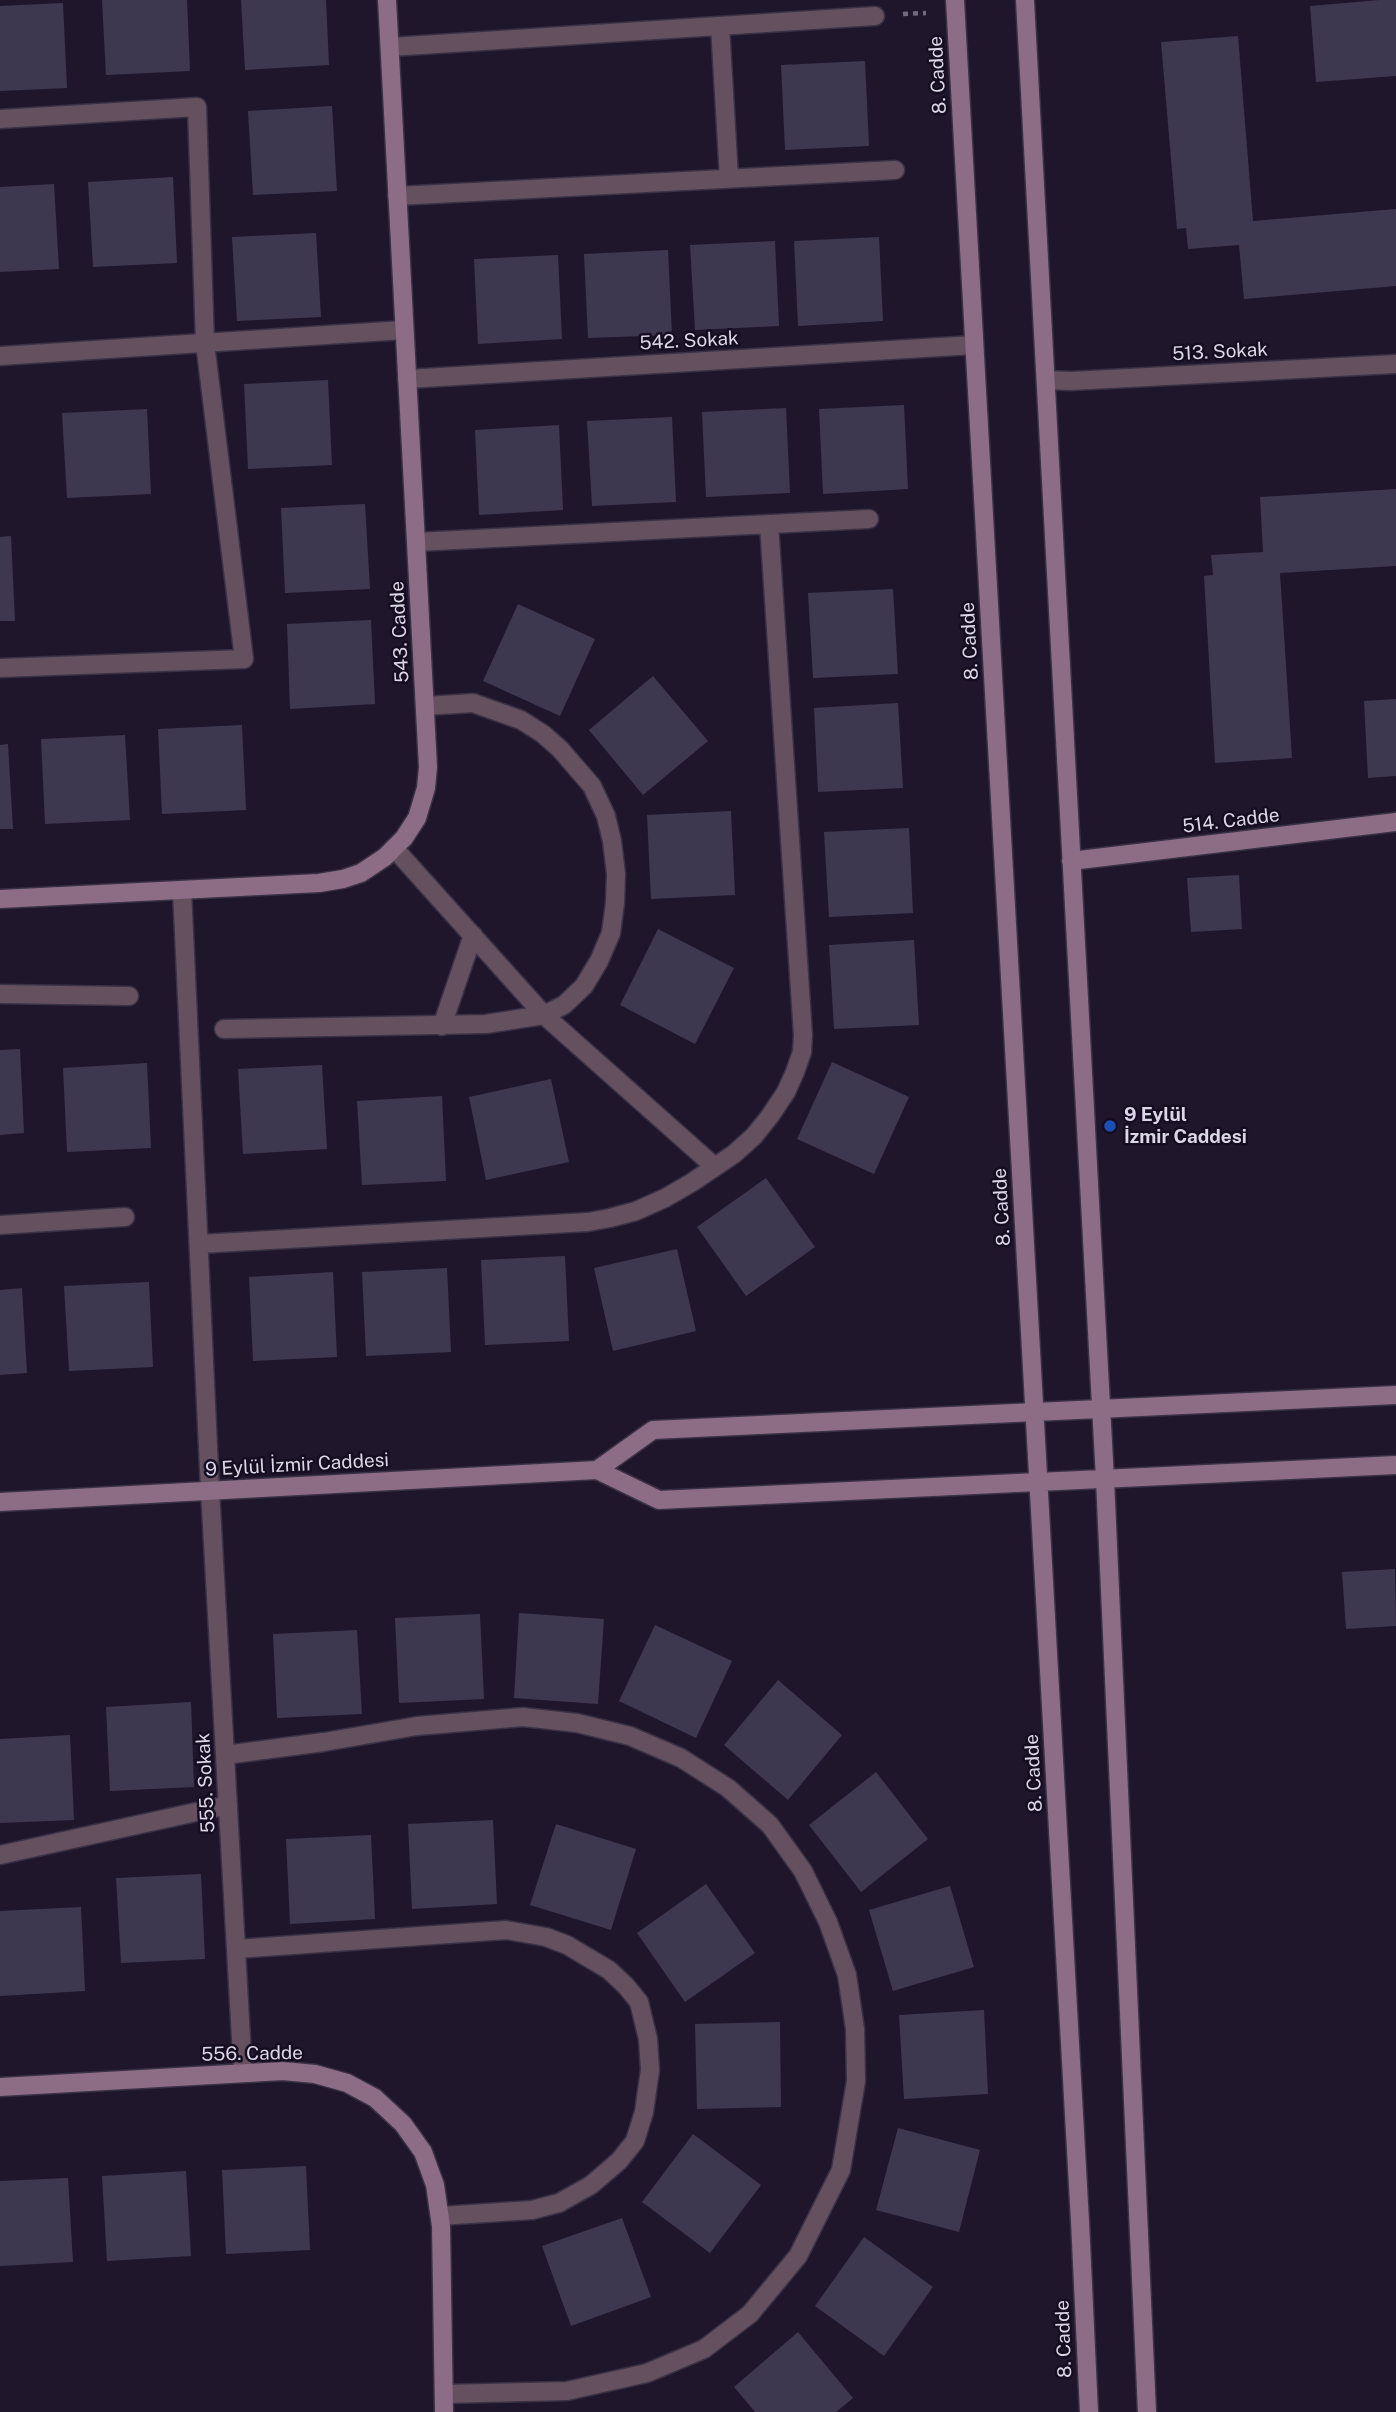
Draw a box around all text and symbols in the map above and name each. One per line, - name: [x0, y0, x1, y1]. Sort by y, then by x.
- street label: 8. Cadde: [925, 35, 951, 115]
- street label: 542. Sokak: [639, 327, 739, 355]
- street label: 513. Sokak: [1172, 338, 1268, 366]
- street label: 543. Cadde: [386, 581, 414, 683]
- street label: 8. Cadde: [957, 601, 983, 681]
- street label: 514. Cadde: [1181, 804, 1281, 838]
- place label: 9 Eylül İzmir Caddesi: [1124, 1104, 1247, 1148]
- marker: 9 Eylül İzmir Caddesi: [1102, 1118, 1118, 1134]
- street label: 8. Cadde: [989, 1167, 1015, 1247]
- street label: 9 Eylül İzmir Caddesi: [204, 1449, 390, 1481]
- street label: 555. Sokak: [192, 1732, 220, 1834]
- street label: 8. Cadde: [1021, 1733, 1047, 1813]
- street label: 556. Cadde: [201, 2042, 303, 2066]
- street label: 8. Cadde: [1051, 2300, 1077, 2378]

